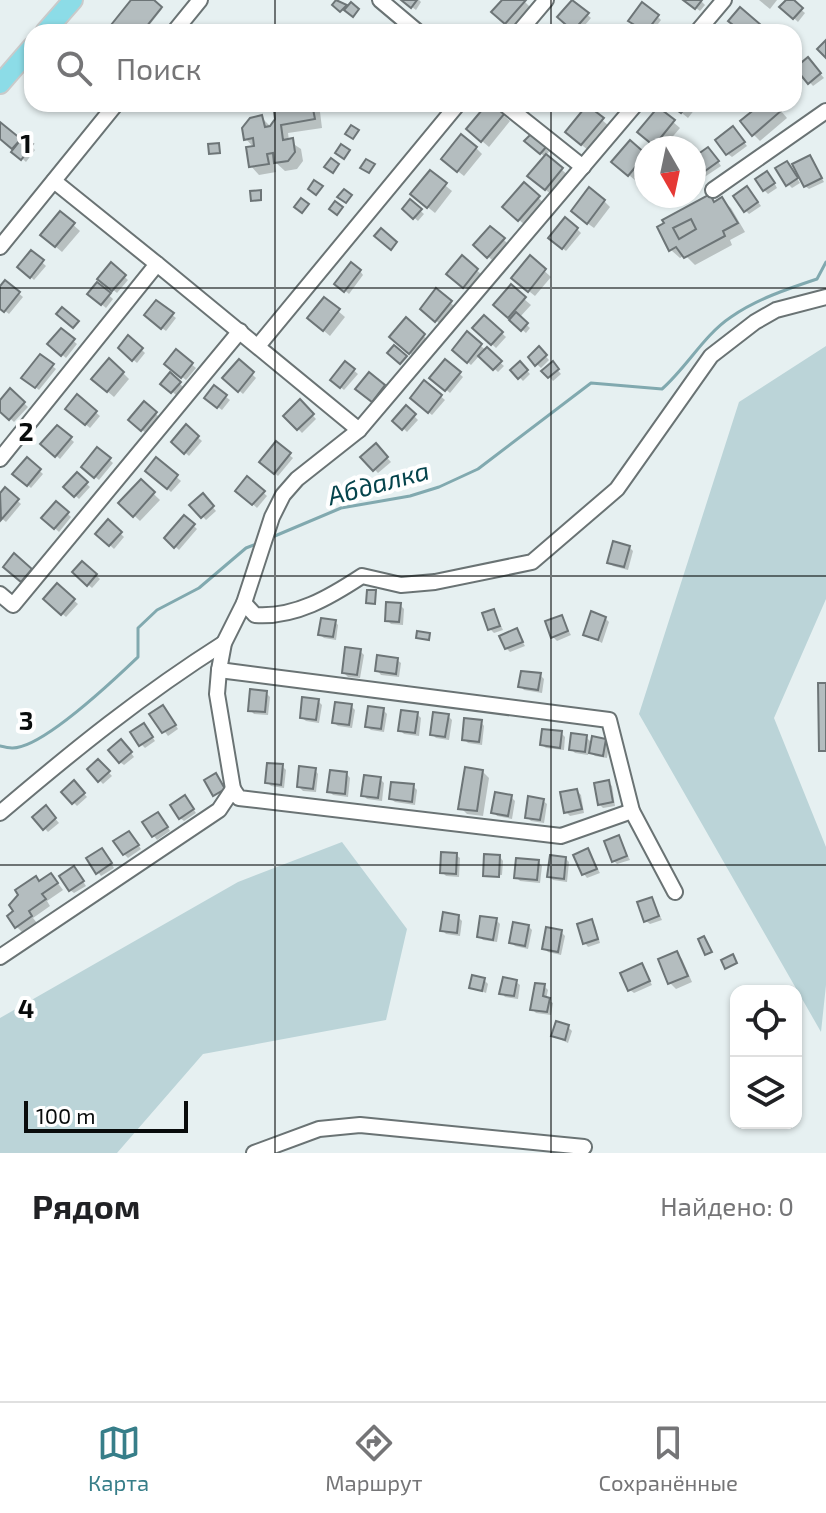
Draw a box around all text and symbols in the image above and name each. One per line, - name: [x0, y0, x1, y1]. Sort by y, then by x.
- search box: [24, 24, 802, 112]
- icon: search: [52, 46, 96, 90]
- text: Поиск: [116, 50, 202, 86]
- text: 1: [20, 127, 32, 158]
- north arrow: [634, 136, 706, 208]
- text: 2: [18, 415, 34, 446]
- water label: Абдалка: [323, 454, 432, 511]
- text: 3: [19, 704, 33, 735]
- map controls: [730, 985, 802, 1129]
- button: locate: [730, 985, 802, 1057]
- text: 4: [18, 992, 34, 1023]
- button: layers: [730, 1057, 802, 1129]
- scale bar: [24, 1097, 188, 1133]
- text: 100 m: [36, 1102, 95, 1128]
- text: Рядом: [32, 1185, 140, 1226]
- text: Найдено: 0: [660, 1190, 794, 1221]
- tab: Карта: [88, 1421, 149, 1495]
- tab: Маршрут: [325, 1421, 422, 1495]
- tab: Сохранённые: [599, 1421, 738, 1495]

